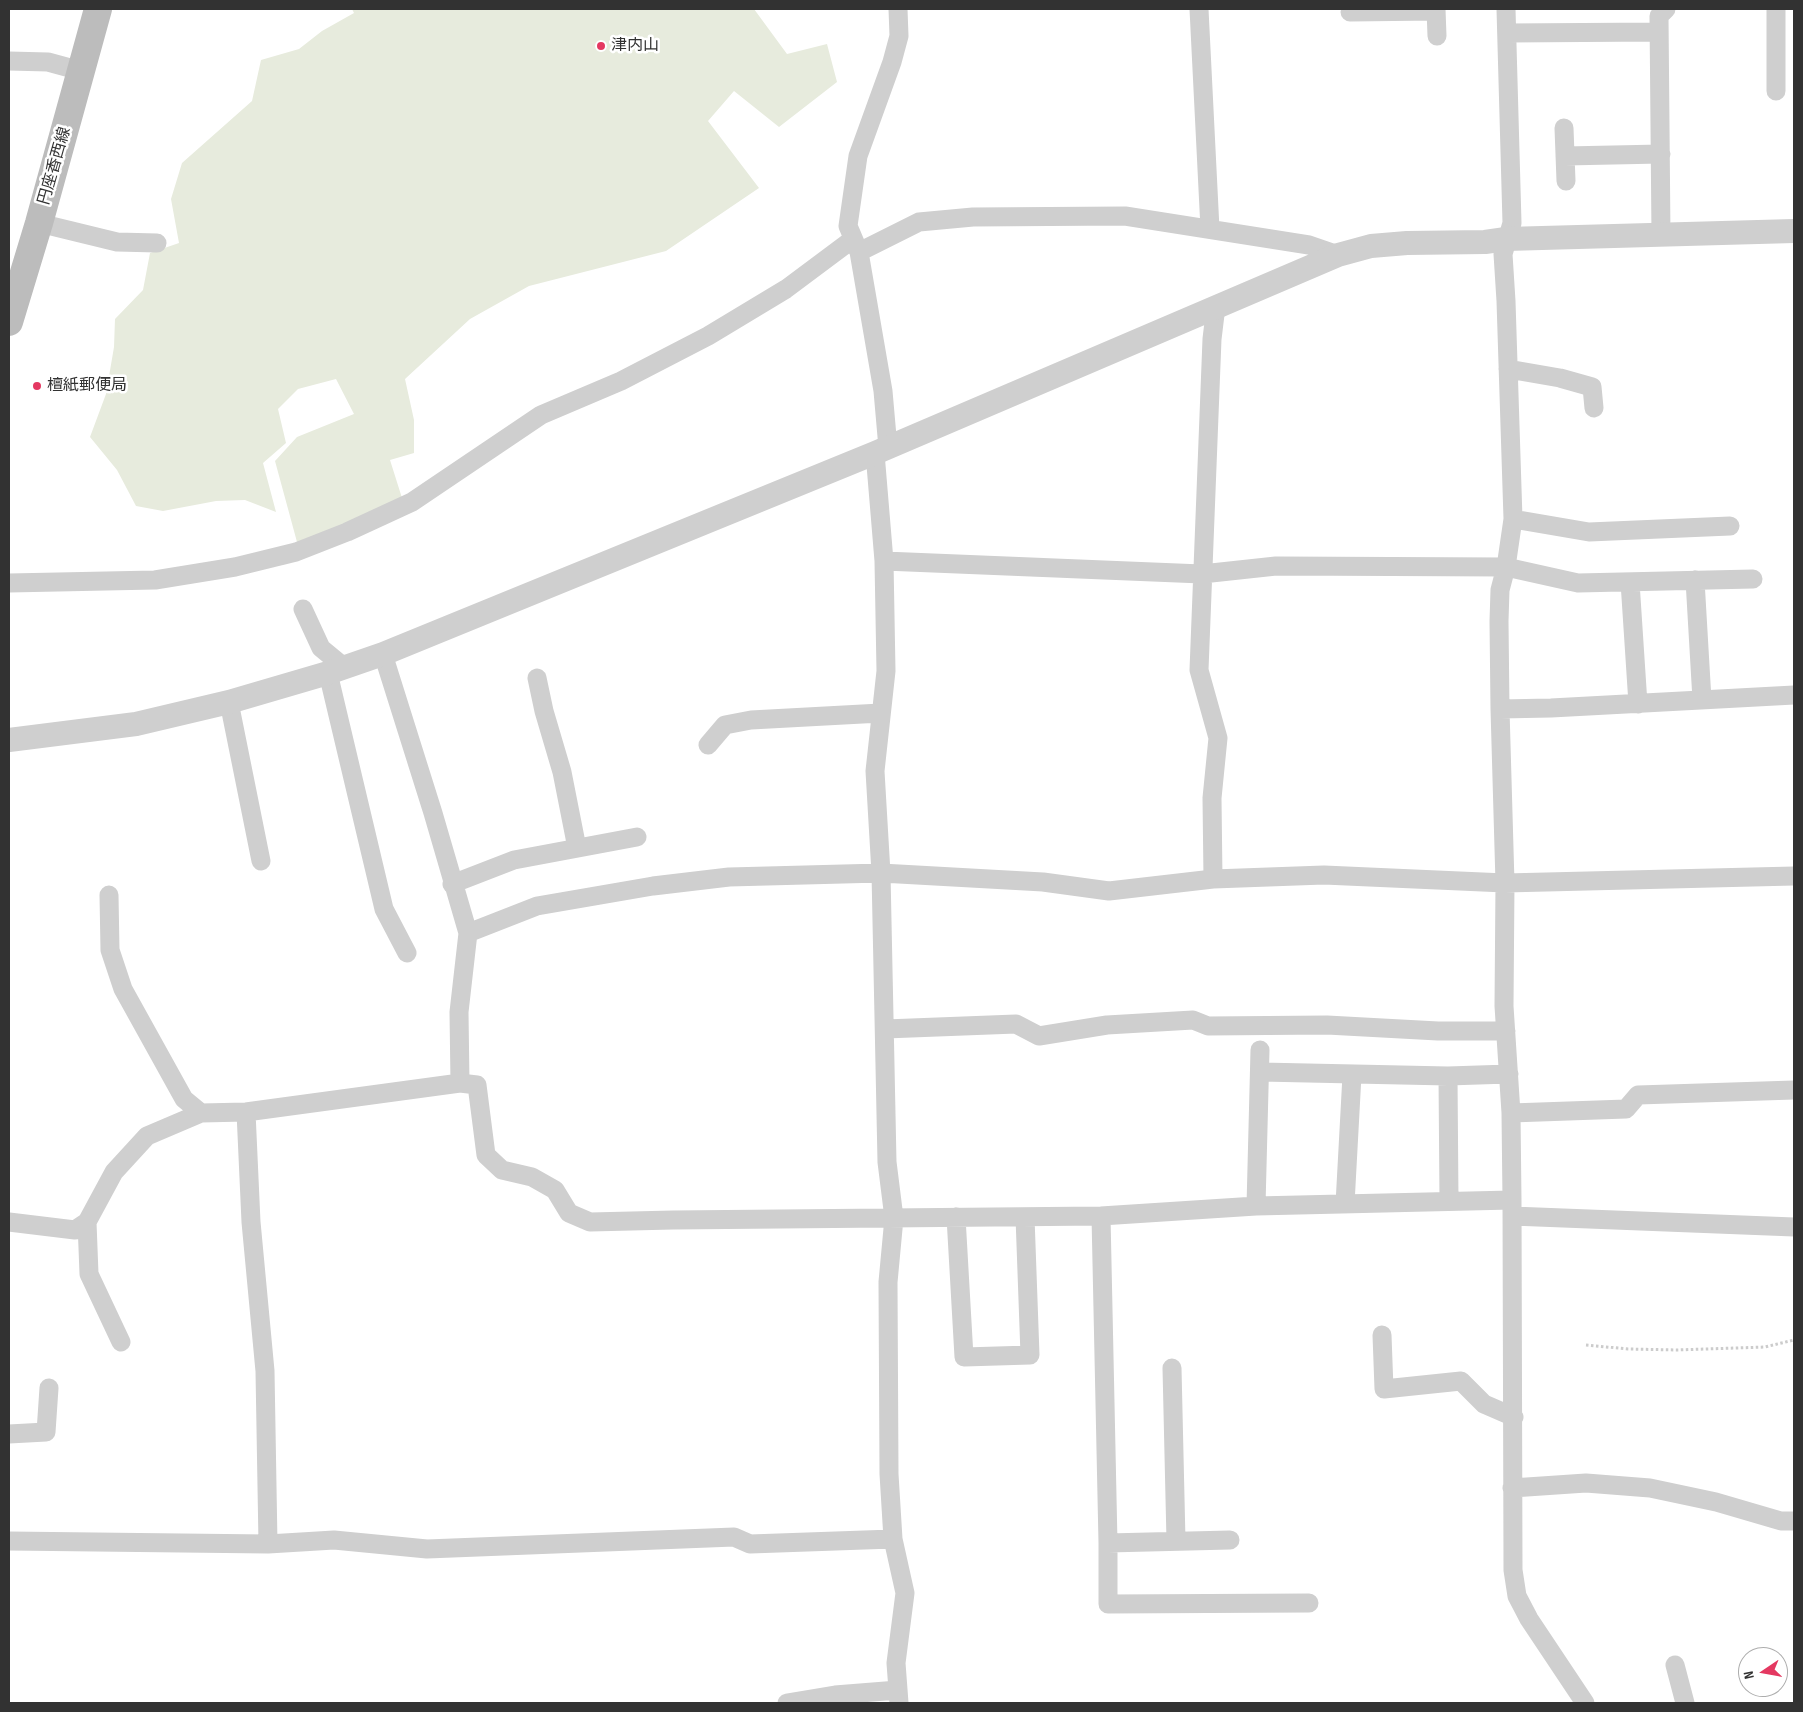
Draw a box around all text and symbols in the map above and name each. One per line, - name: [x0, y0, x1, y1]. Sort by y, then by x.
- place label: 津内山: [611, 36, 659, 56]
- marker: 津内山: [595, 40, 607, 52]
- street label: 円座香西線: [35, 125, 75, 207]
- place label: 檀紙郵便局: [47, 376, 127, 396]
- marker: 檀紙郵便局: [31, 380, 43, 392]
- north arrow: [1738, 1647, 1788, 1697]
- text: N: [1740, 1670, 1758, 1680]

